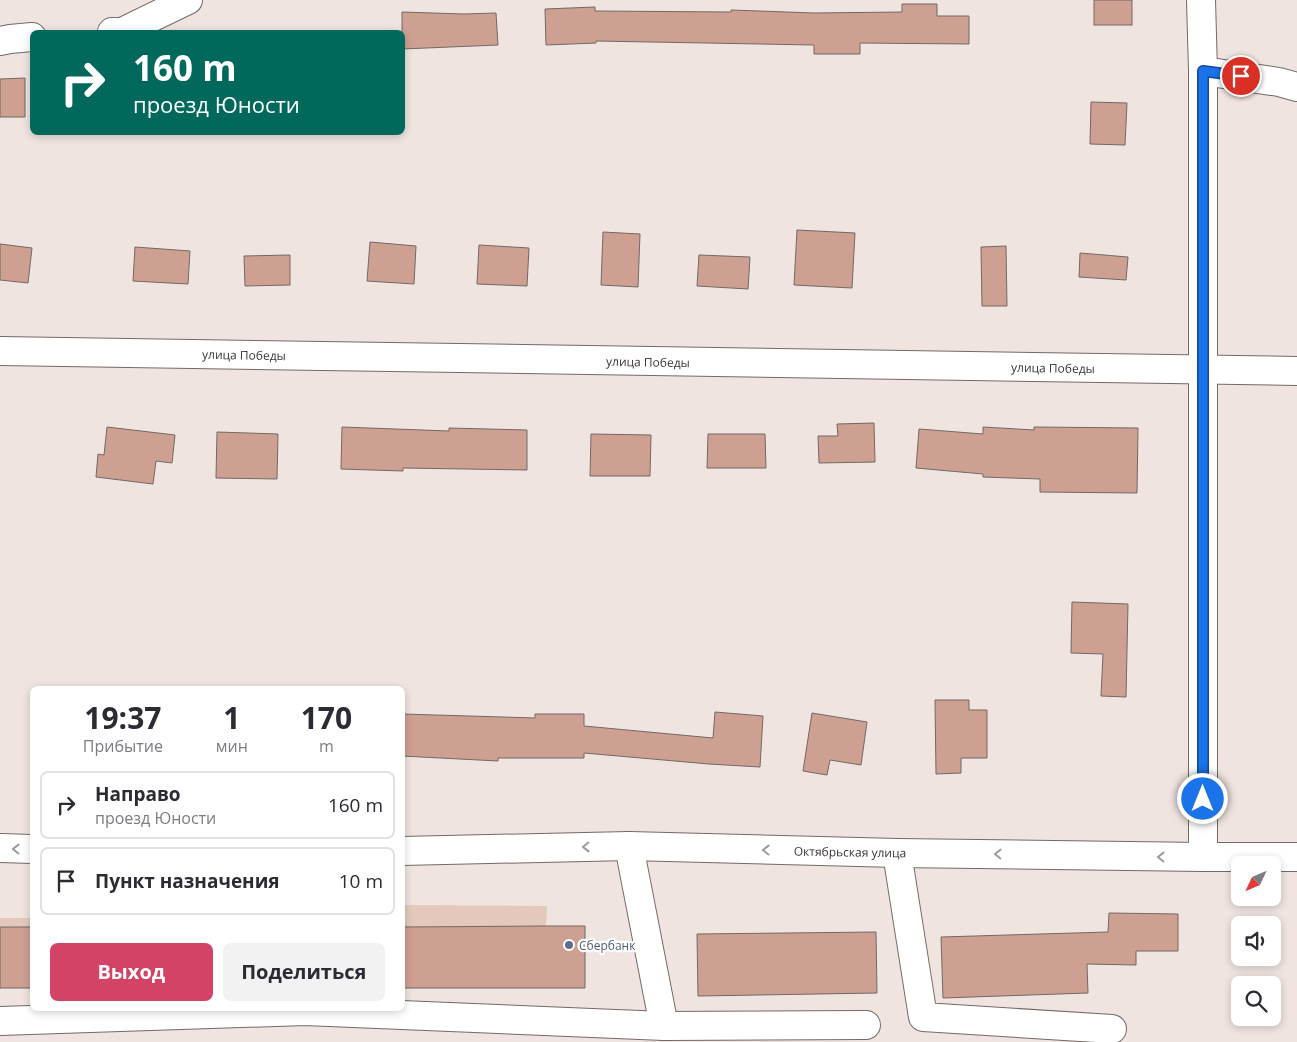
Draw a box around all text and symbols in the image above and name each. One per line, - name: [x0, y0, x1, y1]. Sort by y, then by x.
- text: 160 m: [133, 44, 237, 91]
- icon: right: [50, 50, 115, 115]
- pin: [1220, 55, 1262, 97]
- icon: arrive: [1227, 62, 1255, 90]
- text: проезд Юности: [133, 89, 300, 119]
- street label: улица Победы: [202, 346, 286, 364]
- street label: улица Победы: [606, 353, 690, 371]
- street label: улица Победы: [1011, 359, 1095, 377]
- text: 19:37: [84, 697, 161, 738]
- text: 1: [223, 697, 240, 738]
- text: 170: [301, 697, 352, 738]
- text: Прибытие: [83, 735, 163, 757]
- text: мин: [216, 735, 248, 757]
- text: m: [319, 735, 334, 757]
- position arrow: [1176, 772, 1228, 824]
- text: Направо: [95, 781, 181, 807]
- icon: right: [52, 791, 80, 819]
- text: 160 m: [328, 792, 383, 818]
- text: проезд Юности: [95, 807, 216, 829]
- one-way arrow: [582, 842, 590, 853]
- one-way arrow: [12, 843, 20, 854]
- street label: Октябрьская улица: [794, 843, 906, 861]
- one-way arrow: [762, 845, 770, 855]
- one-way arrow: [994, 849, 1002, 860]
- one-way arrow: [1157, 852, 1164, 862]
- north arrow: [1231, 856, 1281, 906]
- map controls: [1231, 856, 1281, 1026]
- icon: arrive: [52, 867, 80, 895]
- text: Пункт назначения: [95, 868, 280, 894]
- text: 10 m: [339, 868, 383, 894]
- button: sound: [1231, 916, 1281, 966]
- place label: Сбербанк: [579, 937, 636, 954]
- marker: Сбербанк: [563, 939, 575, 951]
- button: Выход: [50, 943, 213, 1001]
- button: Поделиться: [223, 943, 385, 1001]
- button: search: [1231, 976, 1281, 1026]

